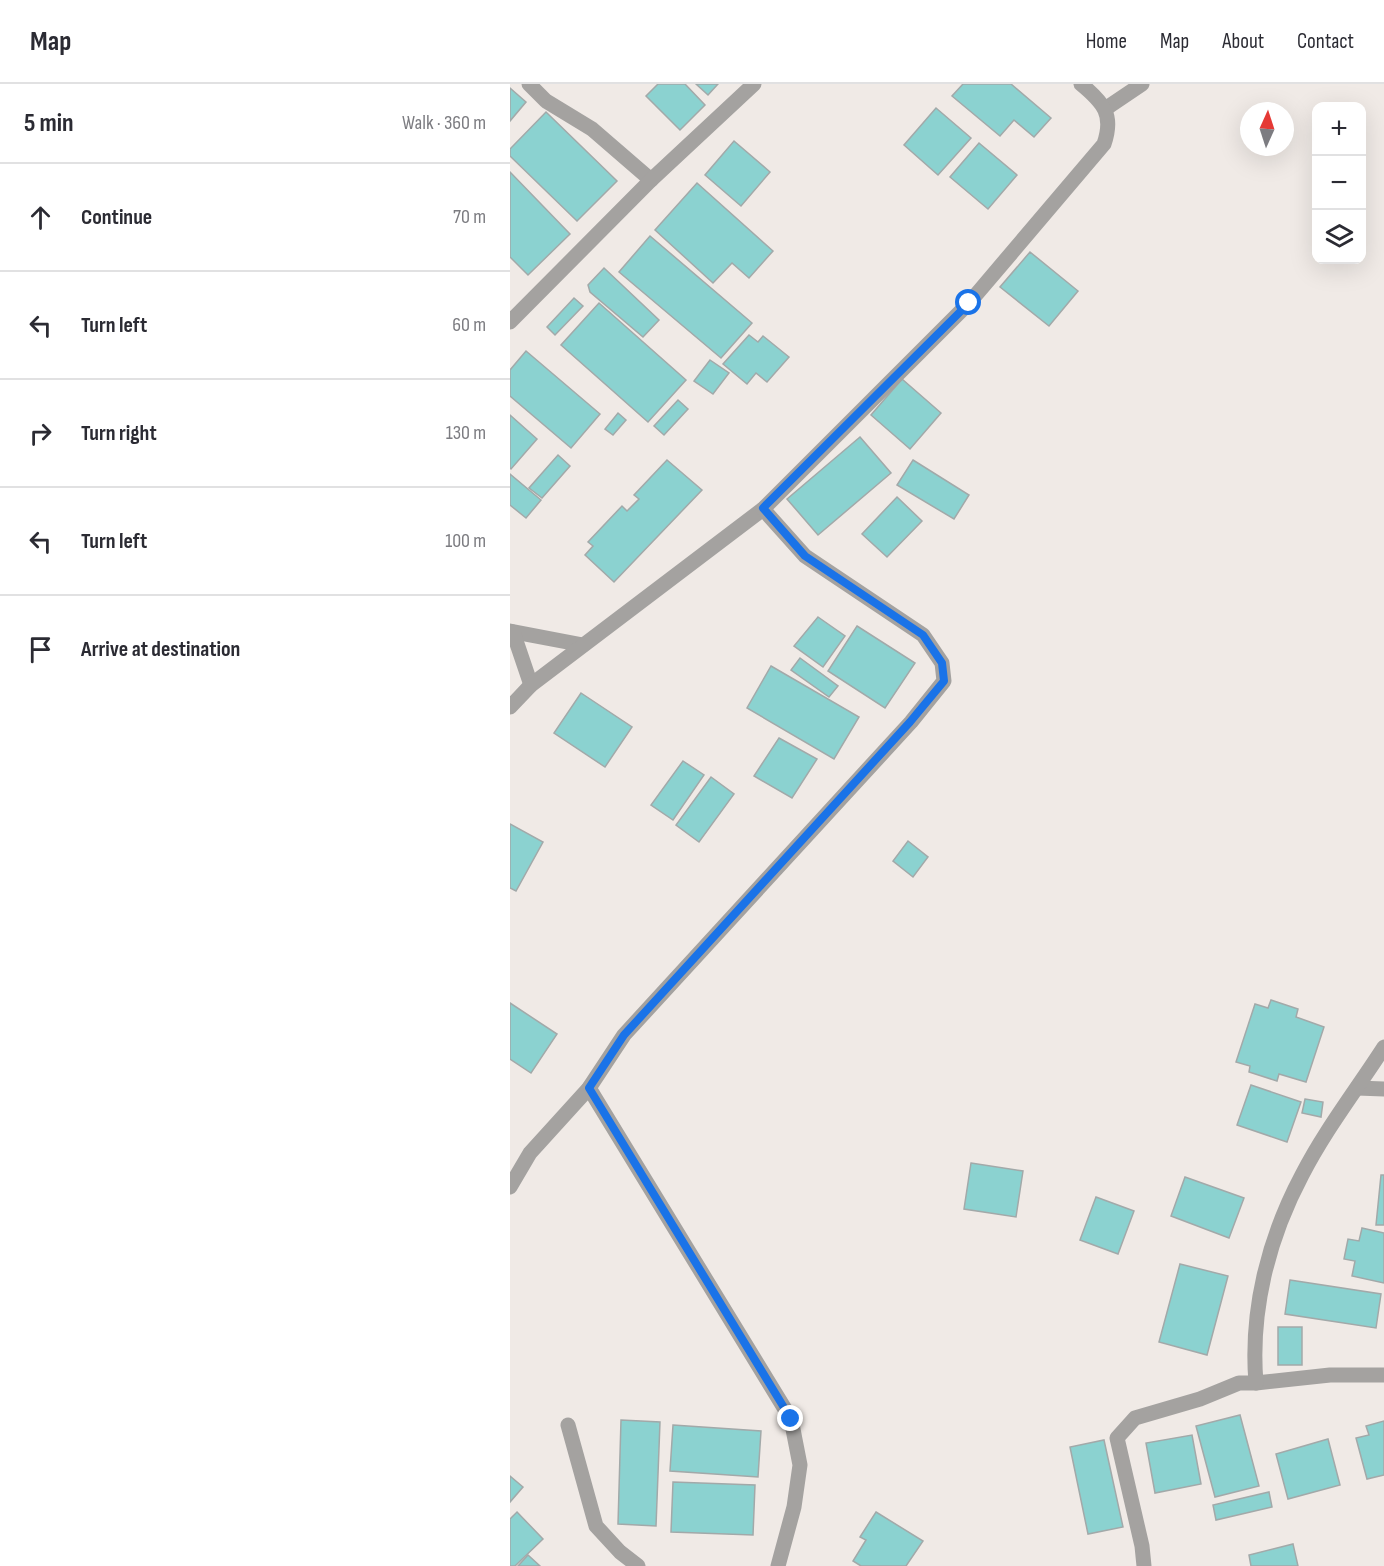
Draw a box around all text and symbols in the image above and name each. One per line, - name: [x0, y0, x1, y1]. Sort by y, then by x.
- text: Map: [30, 25, 71, 58]
- text: Home: [1086, 29, 1127, 54]
- text: Map: [1160, 29, 1189, 54]
- text: About: [1222, 29, 1264, 54]
- text: Contact: [1297, 29, 1354, 54]
- north arrow: [1240, 102, 1294, 156]
- map controls: [1312, 102, 1366, 264]
- button: +: [1312, 102, 1366, 156]
- text: 5 min: [24, 108, 74, 139]
- text: Walk · 360 m: [402, 111, 486, 135]
- button: −: [1312, 156, 1366, 210]
- icon: ahead: [24, 201, 57, 234]
- text: Continue: [81, 204, 152, 231]
- text: 70 m: [453, 205, 486, 229]
- button: layers: [1312, 210, 1366, 264]
- route start: [955, 289, 981, 315]
- icon: left: [24, 309, 57, 342]
- text: Turn left: [81, 312, 147, 339]
- text: 60 m: [452, 313, 486, 337]
- icon: right: [24, 417, 57, 450]
- text: Turn right: [81, 420, 157, 447]
- text: 130 m: [446, 421, 486, 445]
- icon: left: [24, 525, 57, 558]
- text: Turn left: [81, 528, 147, 555]
- text: 100 m: [445, 529, 486, 553]
- icon: arrive: [24, 633, 57, 666]
- text: Arrive at destination: [81, 636, 240, 663]
- route end: [777, 1405, 803, 1431]

